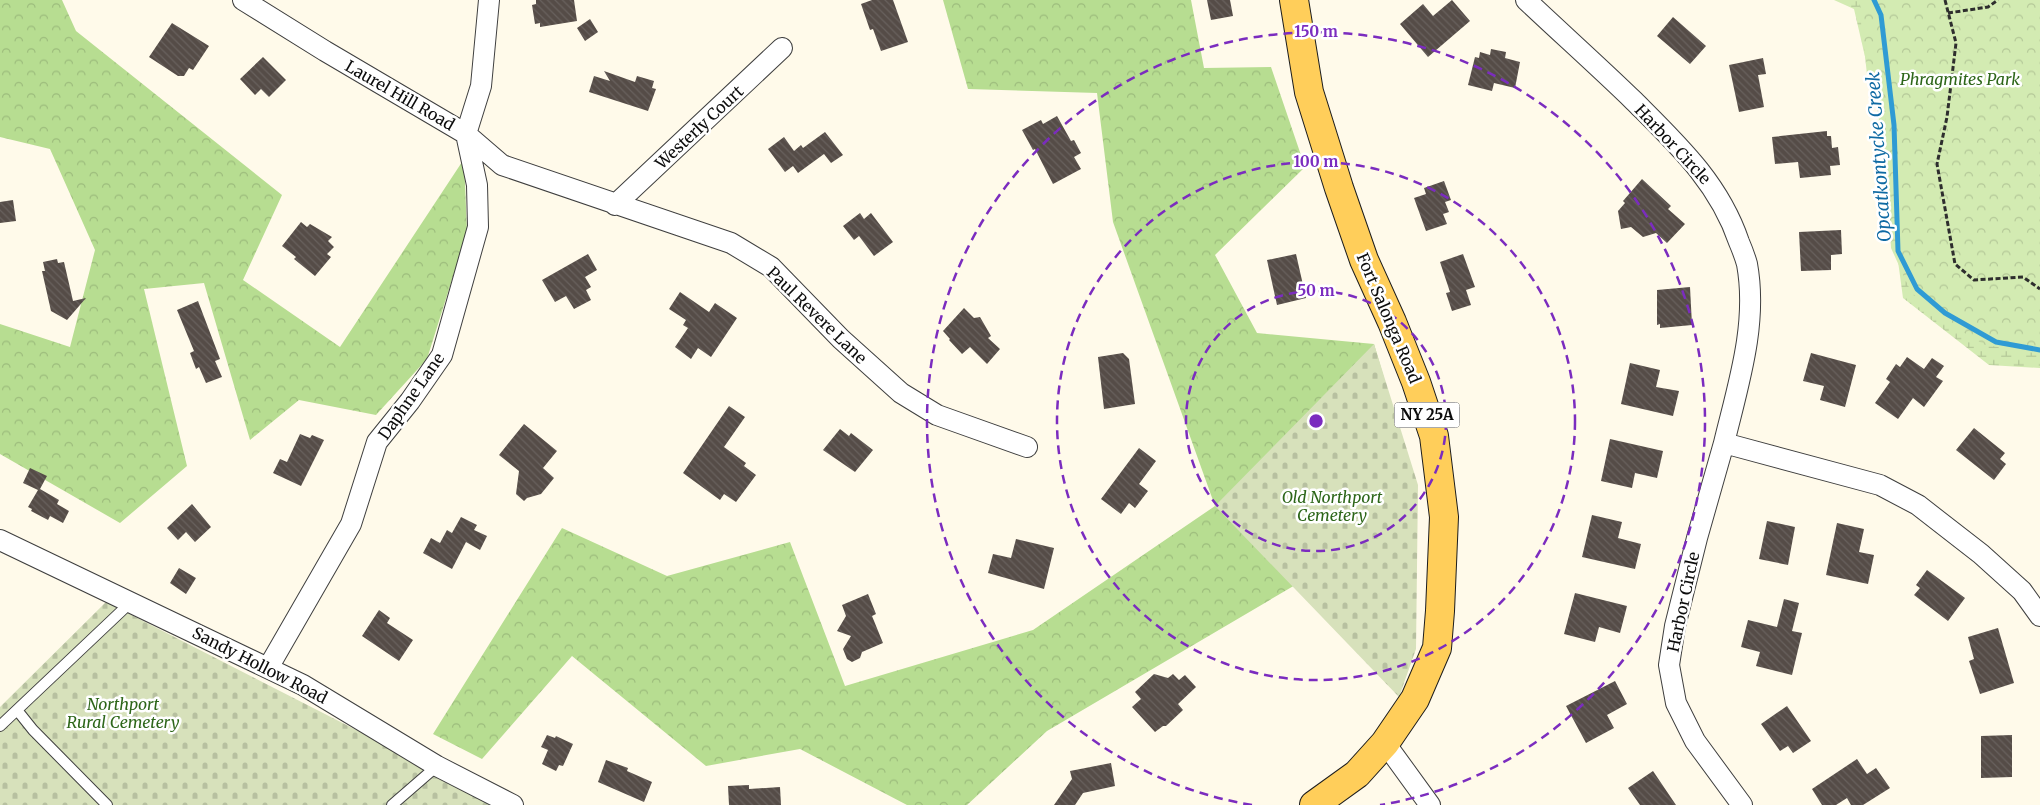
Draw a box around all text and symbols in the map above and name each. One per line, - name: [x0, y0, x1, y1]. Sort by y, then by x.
- text: 150 m: [1294, 22, 1338, 41]
- street label: Laurel Hill Road: [342, 56, 459, 135]
- park label: Phragmites Park: [1900, 69, 2020, 89]
- water label: Opcatkontycke Creek: [1861, 71, 1896, 243]
- street label: Westerly Court: [650, 81, 748, 174]
- street label: Harbor Circle: [1631, 100, 1715, 188]
- text: 100 m: [1294, 152, 1338, 171]
- street label: Fort Salonga Road: [1352, 250, 1426, 387]
- street label: Paul Revere Lane: [763, 262, 871, 368]
- text: 50 m: [1297, 281, 1335, 300]
- street label: Daphne Lane: [374, 349, 448, 443]
- road number: NY 25A: [1394, 402, 1460, 428]
- centre of rings: [1307, 412, 1325, 430]
- park label: Old Northport Cemetery: [1282, 487, 1383, 525]
- street label: Harbor Circle: [1663, 550, 1703, 654]
- street label: Sandy Hollow Road: [189, 622, 331, 708]
- park label: Northport Rural Cemetery: [67, 694, 180, 732]

